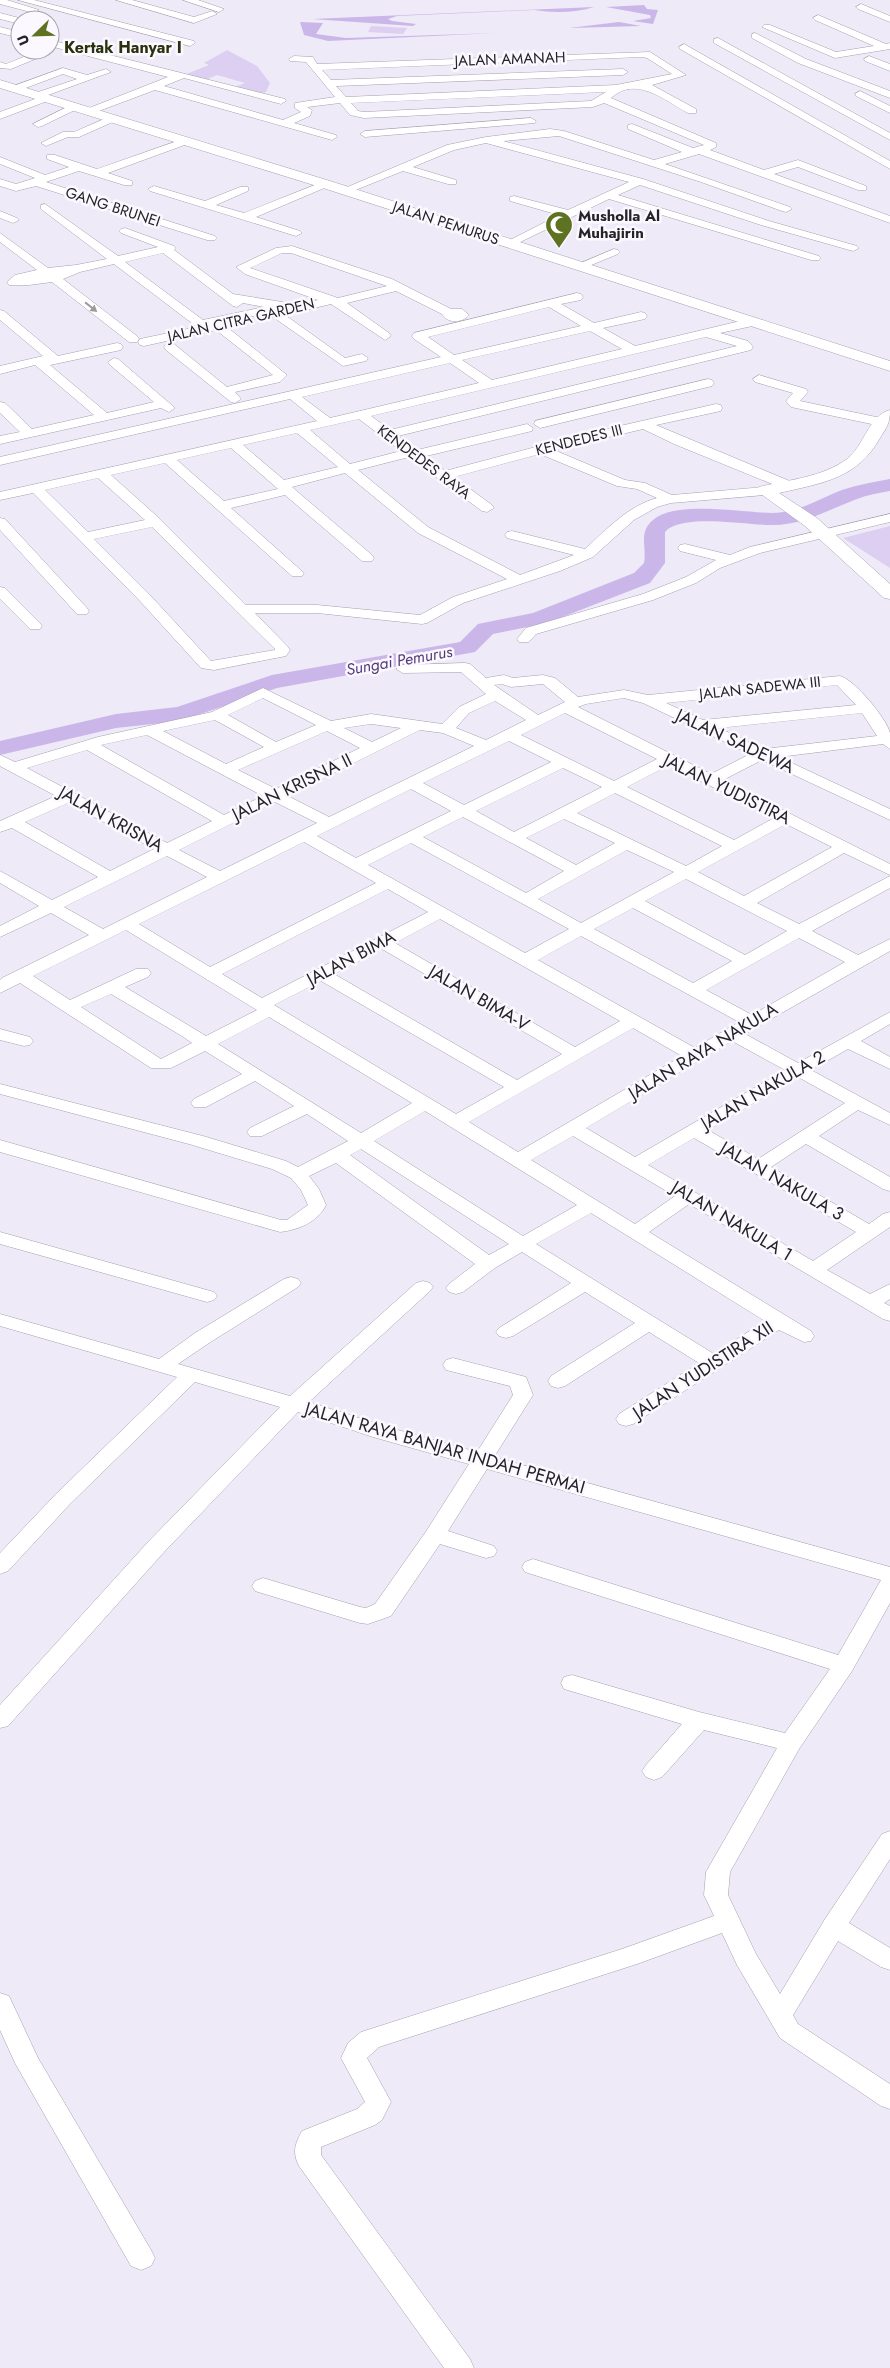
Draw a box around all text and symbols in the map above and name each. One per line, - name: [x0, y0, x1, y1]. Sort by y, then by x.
- north arrow: [10, 10, 60, 60]
- text: U: [12, 32, 34, 49]
- district label: Kertak Hanyar I: [64, 36, 182, 59]
- street label: JALAN AMANAH: [452, 46, 566, 72]
- street label: GANG BRUNEI: [63, 181, 163, 233]
- street label: JALAN PEMURUS: [388, 195, 502, 251]
- place label: Musholla Al Muhajirin: [578, 205, 660, 244]
- mosque icon: Musholla Al Muhajirin: [544, 210, 574, 249]
- street label: JALAN CITRA GARDEN: [163, 292, 317, 348]
- one-way arrow: [84, 301, 97, 312]
- street label: KENDEDES RAYA: [373, 419, 475, 505]
- street label: KENDEDES III: [533, 419, 625, 461]
- water label: Sungai Pemurus: [344, 640, 455, 681]
- street label: JALAN SADEWA III: [696, 671, 822, 706]
- street label: JALAN SADEWA: [670, 701, 799, 780]
- street label: JALAN YUDISTIRA: [657, 746, 795, 831]
- street label: JALAN KRISNA II: [226, 747, 356, 828]
- street label: JALAN KRISNA: [52, 778, 168, 859]
- street label: JALAN BIMA: [300, 924, 400, 993]
- street label: JALAN BIMA-V: [422, 958, 534, 1037]
- street label: JALAN RAYA NAKULA: [622, 996, 783, 1107]
- street label: JALAN NAKULA 2: [694, 1044, 830, 1137]
- street label: JALAN NAKULA 3: [714, 1134, 849, 1227]
- street label: JALAN NAKULA 1: [665, 1173, 798, 1268]
- street label: JALAN YUDISTIRA XII: [626, 1315, 778, 1426]
- street label: JALAN RAYA BANJAR INDAH PERMAI: [300, 1395, 588, 1501]

